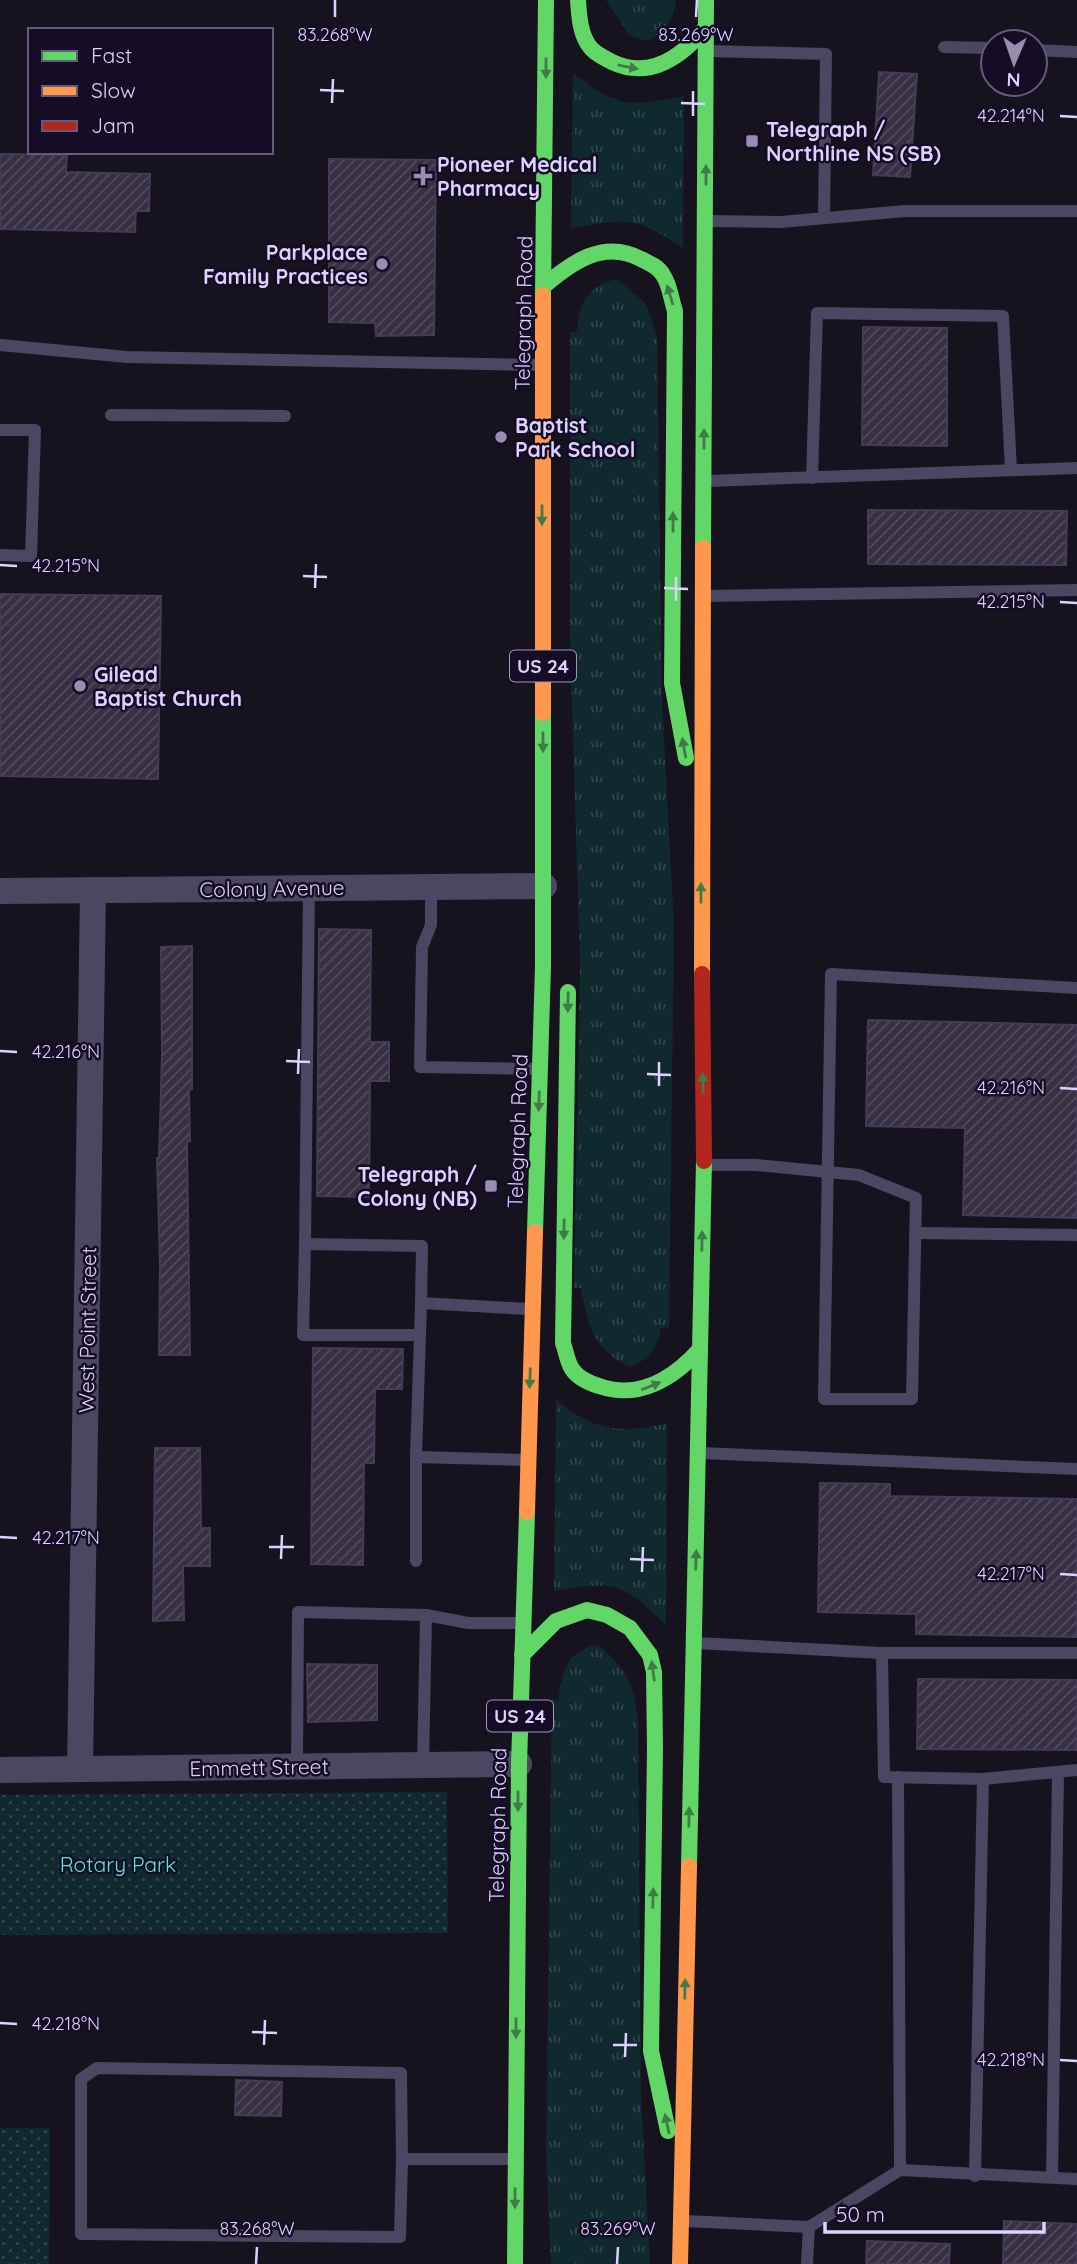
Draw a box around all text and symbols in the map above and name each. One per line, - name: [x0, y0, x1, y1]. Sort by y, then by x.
- text: 83.268°W: [297, 23, 373, 46]
- text: 83.269°W: [658, 23, 734, 46]
- legend: [28, 28, 273, 154]
- north arrow: [979, 28, 1049, 98]
- text: Fast: [91, 42, 132, 68]
- one-way arrow: [540, 57, 552, 79]
- one-way arrow: [617, 62, 639, 73]
- text: N: [1006, 68, 1021, 92]
- text: Slow: [91, 77, 136, 103]
- text: 42.214°N: [977, 104, 1045, 127]
- text: Jam: [91, 112, 135, 138]
- place label: Telegraph / Northline NS (SB): [766, 116, 941, 166]
- marker: Telegraph / Northline NS (SB): [744, 133, 760, 149]
- place label: Pioneer Medical Pharmacy: [437, 151, 598, 201]
- one-way arrow: [700, 164, 712, 186]
- marker: Pioneer Medical Pharmacy: [415, 168, 431, 184]
- street label: Telegraph Road: [509, 236, 537, 390]
- place label: Parkplace Family Practices: [203, 239, 368, 289]
- marker: Parkplace Family Practices: [374, 256, 390, 272]
- one-way arrow: [664, 284, 674, 305]
- place label: Baptist Park School: [515, 412, 635, 462]
- one-way arrow: [699, 428, 710, 450]
- marker: Baptist Park School: [493, 429, 509, 445]
- one-way arrow: [536, 504, 548, 526]
- one-way arrow: [667, 511, 679, 533]
- text: 42.215°N: [32, 554, 100, 577]
- text: 42.215°N: [977, 590, 1045, 613]
- road number: US 24: [510, 650, 576, 681]
- place label: Gilead Baptist Church: [94, 661, 242, 711]
- marker: Gilead Baptist Church: [72, 678, 88, 694]
- one-way arrow: [537, 732, 549, 754]
- one-way arrow: [678, 737, 689, 759]
- street label: Colony Avenue: [199, 874, 345, 902]
- one-way arrow: [695, 882, 707, 904]
- one-way arrow: [563, 991, 574, 1013]
- text: 42.216°N: [32, 1040, 100, 1063]
- street label: Telegraph Road: [501, 1053, 533, 1209]
- one-way arrow: [697, 1072, 709, 1094]
- text: 42.216°N: [977, 1076, 1045, 1099]
- one-way arrow: [533, 1090, 544, 1112]
- place label: Telegraph / Colony (NB): [357, 1161, 477, 1211]
- marker: Telegraph / Colony (NB): [483, 1178, 499, 1194]
- one-way arrow: [558, 1219, 570, 1241]
- one-way arrow: [696, 1229, 708, 1251]
- street label: West Point Street: [73, 1247, 101, 1413]
- one-way arrow: [524, 1367, 535, 1389]
- one-way arrow: [641, 1380, 662, 1391]
- text: 42.217°N: [32, 1526, 100, 1549]
- one-way arrow: [690, 1549, 701, 1571]
- text: 42.217°N: [977, 1562, 1045, 1585]
- one-way arrow: [647, 1660, 658, 1682]
- road number: US 24: [487, 1700, 553, 1732]
- street label: Telegraph Road: [483, 1748, 511, 1902]
- street label: Emmett Street: [189, 1753, 329, 1781]
- one-way arrow: [512, 1790, 524, 1812]
- one-way arrow: [683, 1806, 695, 1828]
- park label: Rotary Park: [60, 1851, 176, 1877]
- one-way arrow: [647, 1887, 659, 1909]
- one-way arrow: [680, 1978, 691, 2000]
- text: 42.218°N: [32, 2012, 100, 2035]
- one-way arrow: [510, 2018, 522, 2040]
- text: 42.218°N: [977, 2048, 1045, 2071]
- one-way arrow: [661, 2113, 672, 2135]
- one-way arrow: [509, 2187, 521, 2209]
- scale bar: [825, 2190, 1044, 2234]
- text: 50 m: [836, 2201, 885, 2227]
- text: 83.268°W: [219, 2217, 295, 2240]
- text: 83.269°W: [580, 2217, 656, 2240]

